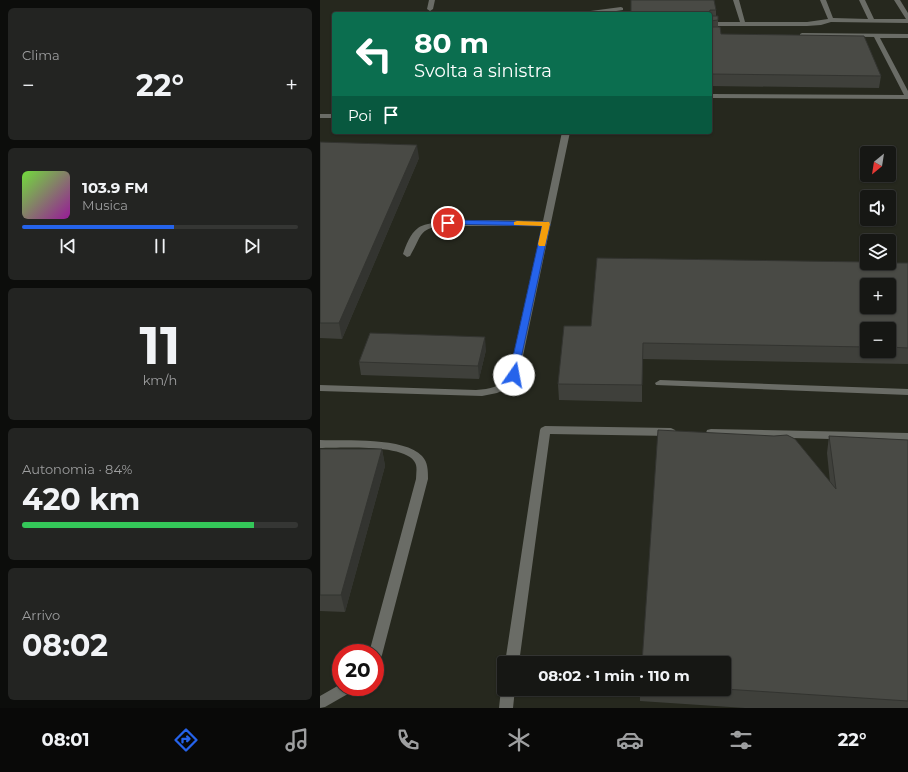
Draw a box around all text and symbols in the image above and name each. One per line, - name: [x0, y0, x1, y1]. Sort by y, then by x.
- text: 80 m: [414, 26, 489, 60]
- icon: left: [348, 28, 400, 80]
- text: Clima: [22, 47, 60, 63]
- text: Svolta a sinistra: [414, 60, 552, 82]
- text: 22°: [136, 67, 184, 104]
- text: −: [22, 72, 35, 99]
- text: +: [285, 72, 298, 99]
- icon: arrive: [380, 104, 402, 126]
- text: Poi: [348, 106, 372, 125]
- north arrow: [860, 146, 896, 182]
- map controls: [860, 146, 896, 358]
- text: 103.9 FM: [82, 178, 148, 197]
- button: sound: [860, 190, 896, 226]
- text: Musica: [82, 197, 128, 213]
- pin: [431, 206, 465, 240]
- icon: arrive: [437, 212, 459, 234]
- button: layers: [860, 234, 896, 270]
- icon: previous: [57, 235, 79, 257]
- icon: pause: [149, 235, 171, 257]
- icon: next: [241, 235, 263, 257]
- button: +: [860, 278, 896, 314]
- text: 11: [140, 314, 180, 377]
- button: −: [860, 322, 896, 358]
- position arrow: [493, 354, 535, 396]
- text: km/h: [143, 372, 177, 388]
- text: Autonomia · 84%: [22, 461, 132, 477]
- text: 420 km: [22, 481, 140, 518]
- text: Arrivo: [22, 607, 60, 623]
- text: 08:02: [22, 627, 108, 664]
- speed limit sign: 20: [332, 644, 384, 696]
- text: 08:02 · 1 min · 110 m: [538, 666, 690, 685]
- icon: directions: [172, 726, 200, 754]
- icon: music: [283, 726, 311, 754]
- icon: phone: [394, 726, 422, 754]
- icon: climate: [505, 726, 533, 754]
- icon: car: [616, 726, 644, 754]
- icon: filters: [727, 726, 755, 754]
- text: 08:01: [41, 729, 89, 751]
- text: 22°: [838, 729, 866, 751]

